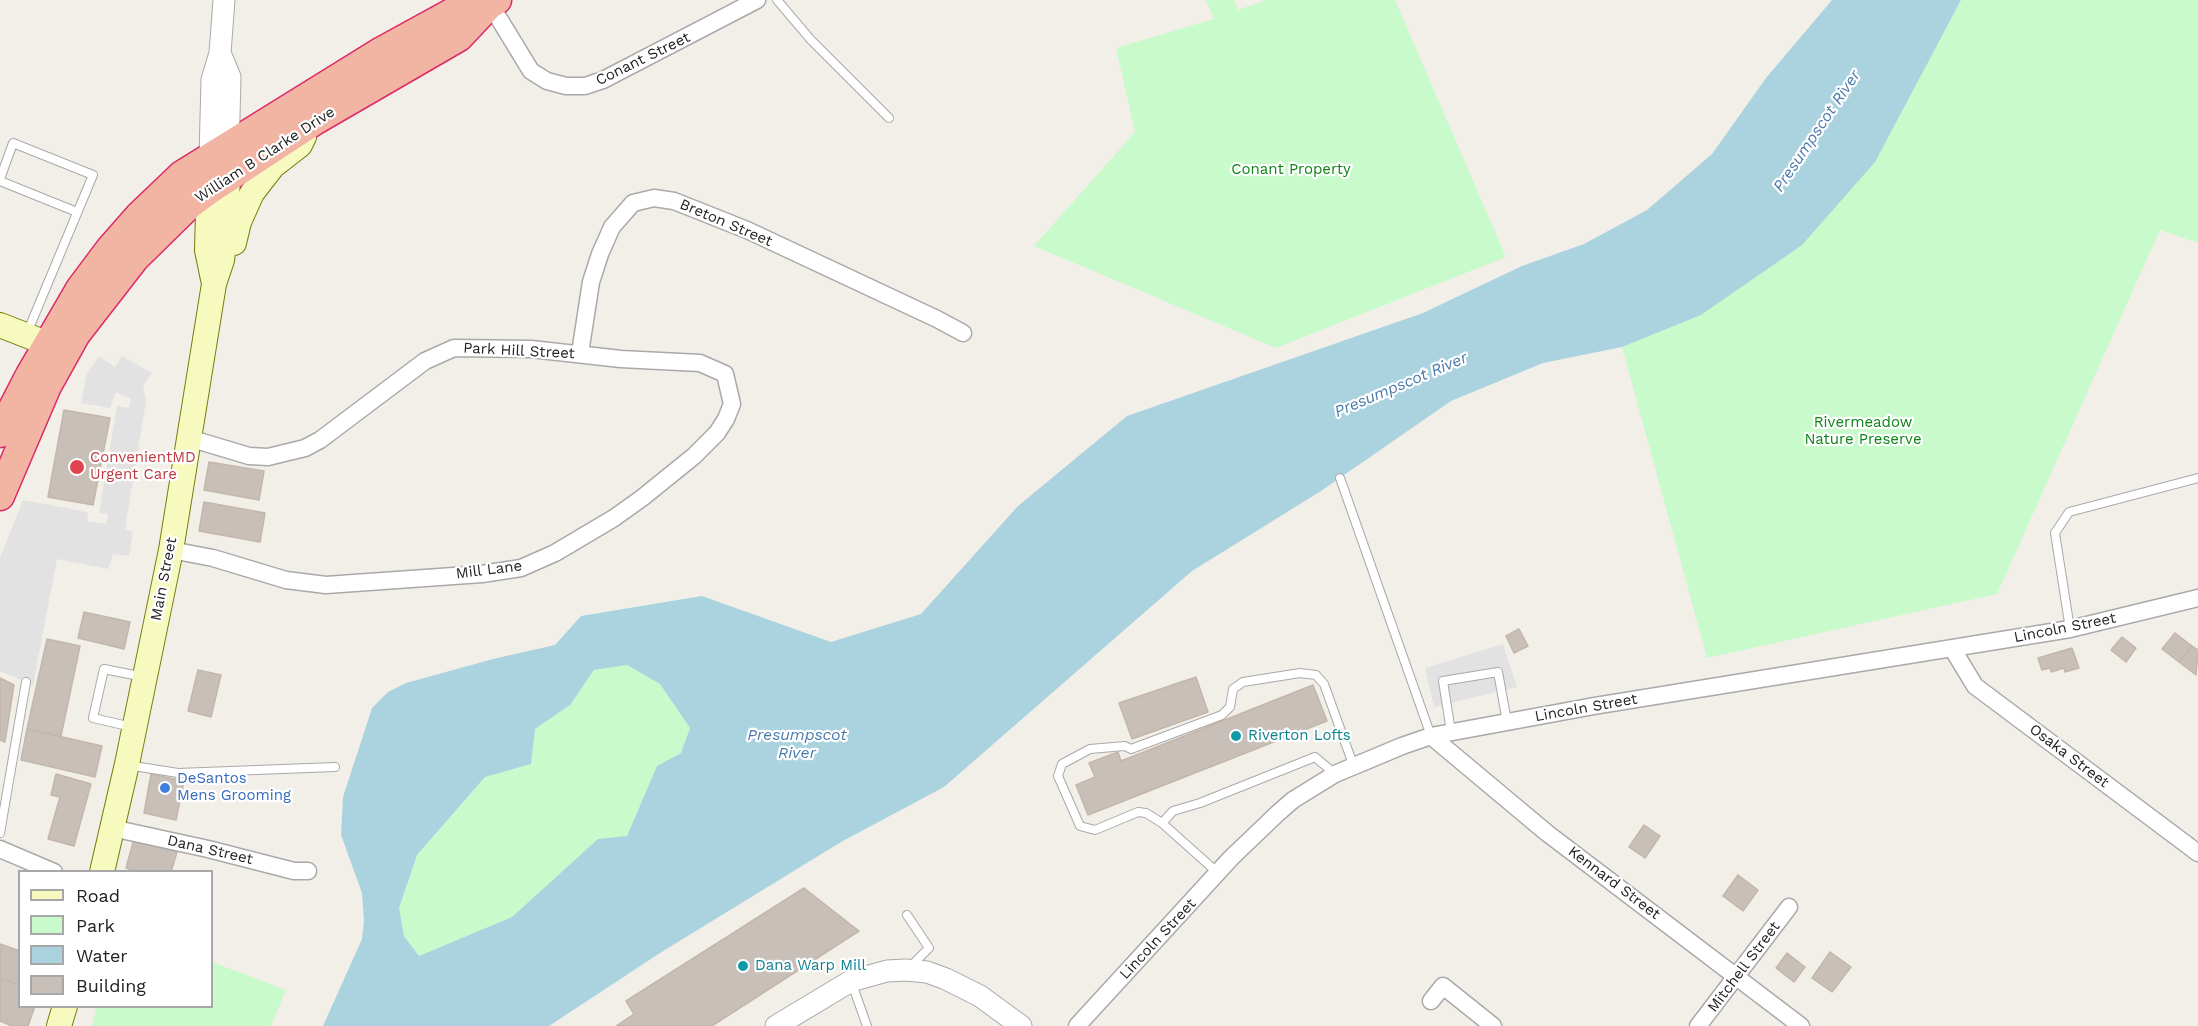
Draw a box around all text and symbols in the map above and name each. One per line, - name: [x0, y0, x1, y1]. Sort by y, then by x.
- street label: Conant Street: [593, 28, 693, 90]
- water label: Presumpscot River: [1769, 66, 1865, 196]
- street label: William B Clarke Drive: [192, 103, 338, 207]
- park label: Conant Property: [1231, 161, 1351, 179]
- street label: Breton Street: [677, 195, 775, 251]
- street label: Park Hill Street: [463, 339, 575, 363]
- water label: Presumpscot River: [1332, 348, 1470, 422]
- park label: Rivermeadow Nature Preserve: [1804, 414, 1922, 449]
- place label: ConvenientMD Urgent Care: [90, 449, 196, 484]
- marker: ConvenientMD Urgent Care: [68, 458, 86, 476]
- street label: Main Street: [147, 536, 181, 622]
- street label: Mill Lane: [455, 557, 523, 583]
- street label: Lincoln Street: [2012, 609, 2118, 647]
- street label: Lincoln Street: [1533, 690, 1639, 726]
- street label: Osaka Street: [2026, 720, 2112, 792]
- water label: Presumpscot River: [747, 725, 847, 763]
- place label: Riverton Lofts: [1248, 727, 1351, 745]
- marker: Riverton Lofts: [1229, 729, 1243, 743]
- place label: DeSantos Mens Grooming: [177, 770, 291, 805]
- marker: DeSantos Mens Grooming: [158, 781, 172, 795]
- street label: Dana Street: [165, 831, 255, 869]
- street label: Kennard Street: [1564, 843, 1664, 923]
- legend: [18, 870, 213, 1008]
- text: Road: [76, 885, 120, 906]
- street label: Lincoln Street: [1116, 895, 1200, 983]
- text: Park: [76, 915, 115, 936]
- street label: Mitchell Street: [1704, 918, 1784, 1016]
- text: Water: [76, 945, 128, 966]
- place label: Dana Warp Mill: [755, 957, 866, 975]
- marker: Dana Warp Mill: [736, 959, 750, 973]
- text: Building: [76, 975, 146, 996]

